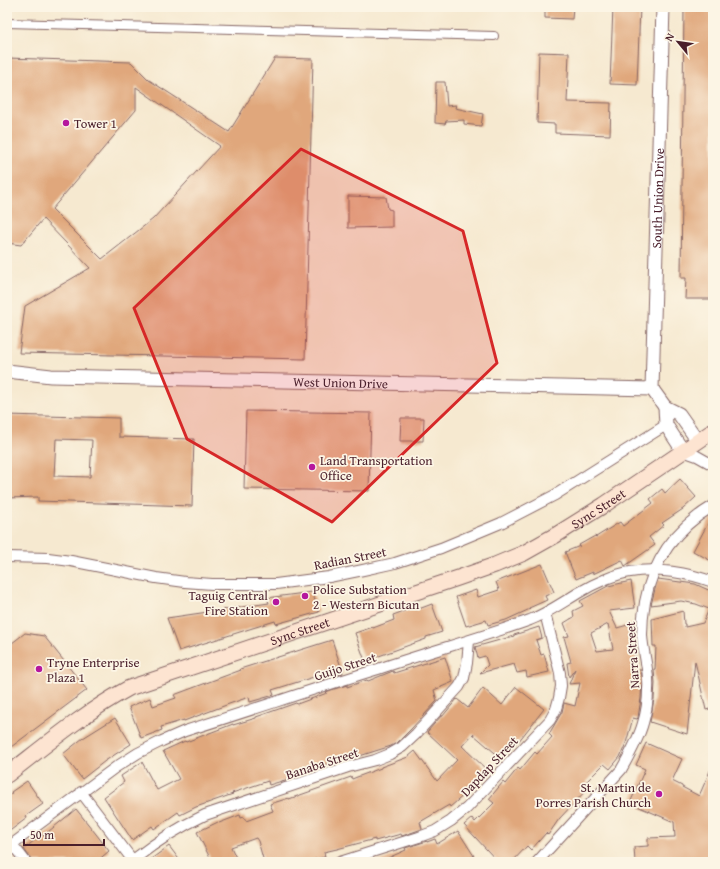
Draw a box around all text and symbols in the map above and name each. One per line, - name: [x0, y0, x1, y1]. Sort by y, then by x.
- north arrow: [658, 22, 698, 62]
- text: N: [660, 29, 678, 44]
- place label: Tower 1: [74, 114, 117, 133]
- marker: Tower 1: [61, 118, 71, 128]
- street label: South Union Drive: [647, 148, 669, 249]
- street label: West Union Drive: [293, 372, 388, 393]
- place label: Land Transportation Office: [320, 451, 433, 485]
- marker: Land Transportation Office: [307, 462, 317, 472]
- street label: Sync Street: [567, 484, 630, 533]
- street label: Radian Street: [312, 542, 388, 575]
- place label: Police Substation 2 - Western Bicutan: [313, 580, 420, 614]
- place label: Taguig Central Fire Station: [189, 586, 269, 620]
- marker: Police Substation 2 - Western Bicutan: [300, 591, 310, 601]
- marker: Taguig Central Fire Station: [271, 597, 281, 607]
- street label: Sync Street: [268, 612, 333, 650]
- street label: Narra Street: [621, 620, 644, 689]
- street label: Guijo Street: [312, 647, 379, 685]
- place label: Tryne Enterprise Plaza 1: [47, 653, 140, 687]
- marker: Tryne Enterprise Plaza 1: [34, 664, 44, 674]
- street label: Dapdap Street: [456, 731, 523, 801]
- street label: Banaba Street: [283, 743, 361, 784]
- place label: St. Martin de Porres Parish Church: [536, 778, 652, 812]
- marker: St. Martin de Porres Parish Church: [654, 789, 664, 799]
- scale bar: [24, 821, 104, 847]
- text: 50 m: [30, 826, 54, 843]

